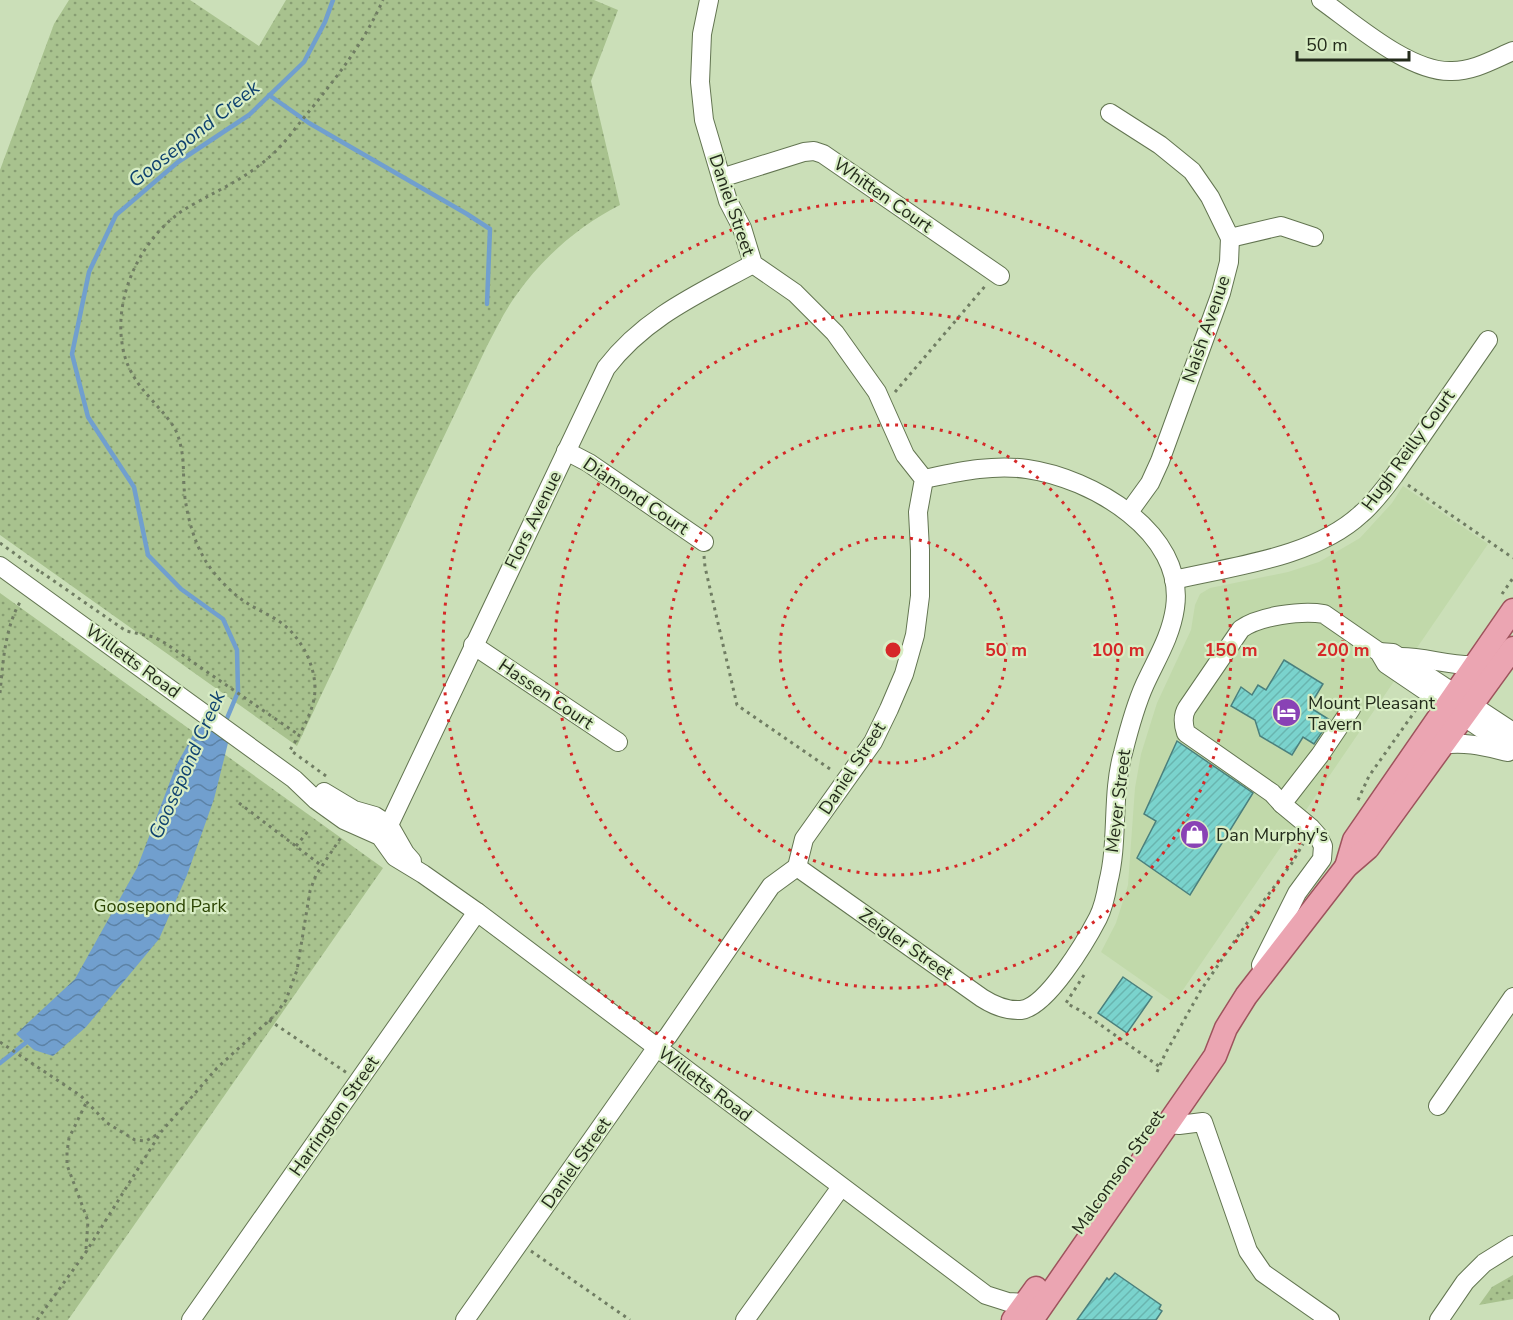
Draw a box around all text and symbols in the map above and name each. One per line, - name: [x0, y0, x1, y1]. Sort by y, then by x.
- scale bar: [1297, 24, 1410, 62]
- text: 50 m: [1306, 33, 1348, 57]
- water label: Goosepond Creek: [123, 74, 266, 194]
- street label: Daniel Street: [703, 151, 761, 260]
- street label: Whitten Court: [829, 152, 938, 238]
- street label: Naish Avenue: [1176, 272, 1236, 386]
- street label: Hugh Reilly Court: [1356, 384, 1460, 515]
- street label: Diamond Court: [578, 452, 694, 541]
- street label: Flors Avenue: [499, 467, 567, 573]
- street label: Willetts Road: [81, 618, 185, 704]
- text: 50 m: [985, 638, 1027, 662]
- text: 100 m: [1091, 638, 1145, 662]
- text: 150 m: [1204, 638, 1258, 662]
- text: 200 m: [1316, 638, 1370, 662]
- centre of rings: [883, 640, 903, 660]
- street label: Hassen Court: [494, 653, 599, 735]
- water label: Goosepond Creek: [142, 686, 232, 843]
- place label: Mount Pleasant Tavern: [1308, 691, 1436, 736]
- hotel icon: Mount Pleasant Tavern: [1271, 697, 1303, 729]
- street label: Daniel Street: [813, 716, 891, 819]
- street label: Meyer Street: [1100, 747, 1136, 854]
- shop icon: Dan Murphy's: [1179, 819, 1211, 851]
- place label: Dan Murphy's: [1216, 823, 1328, 847]
- park label: Goosepond Park: [93, 894, 228, 918]
- street label: Zeigler Street: [854, 903, 958, 986]
- street label: Willetts Road: [653, 1041, 757, 1127]
- street label: Harrington Street: [284, 1051, 385, 1181]
- street label: Malcomson Street: [1066, 1105, 1170, 1239]
- street label: Daniel Street: [536, 1112, 617, 1213]

